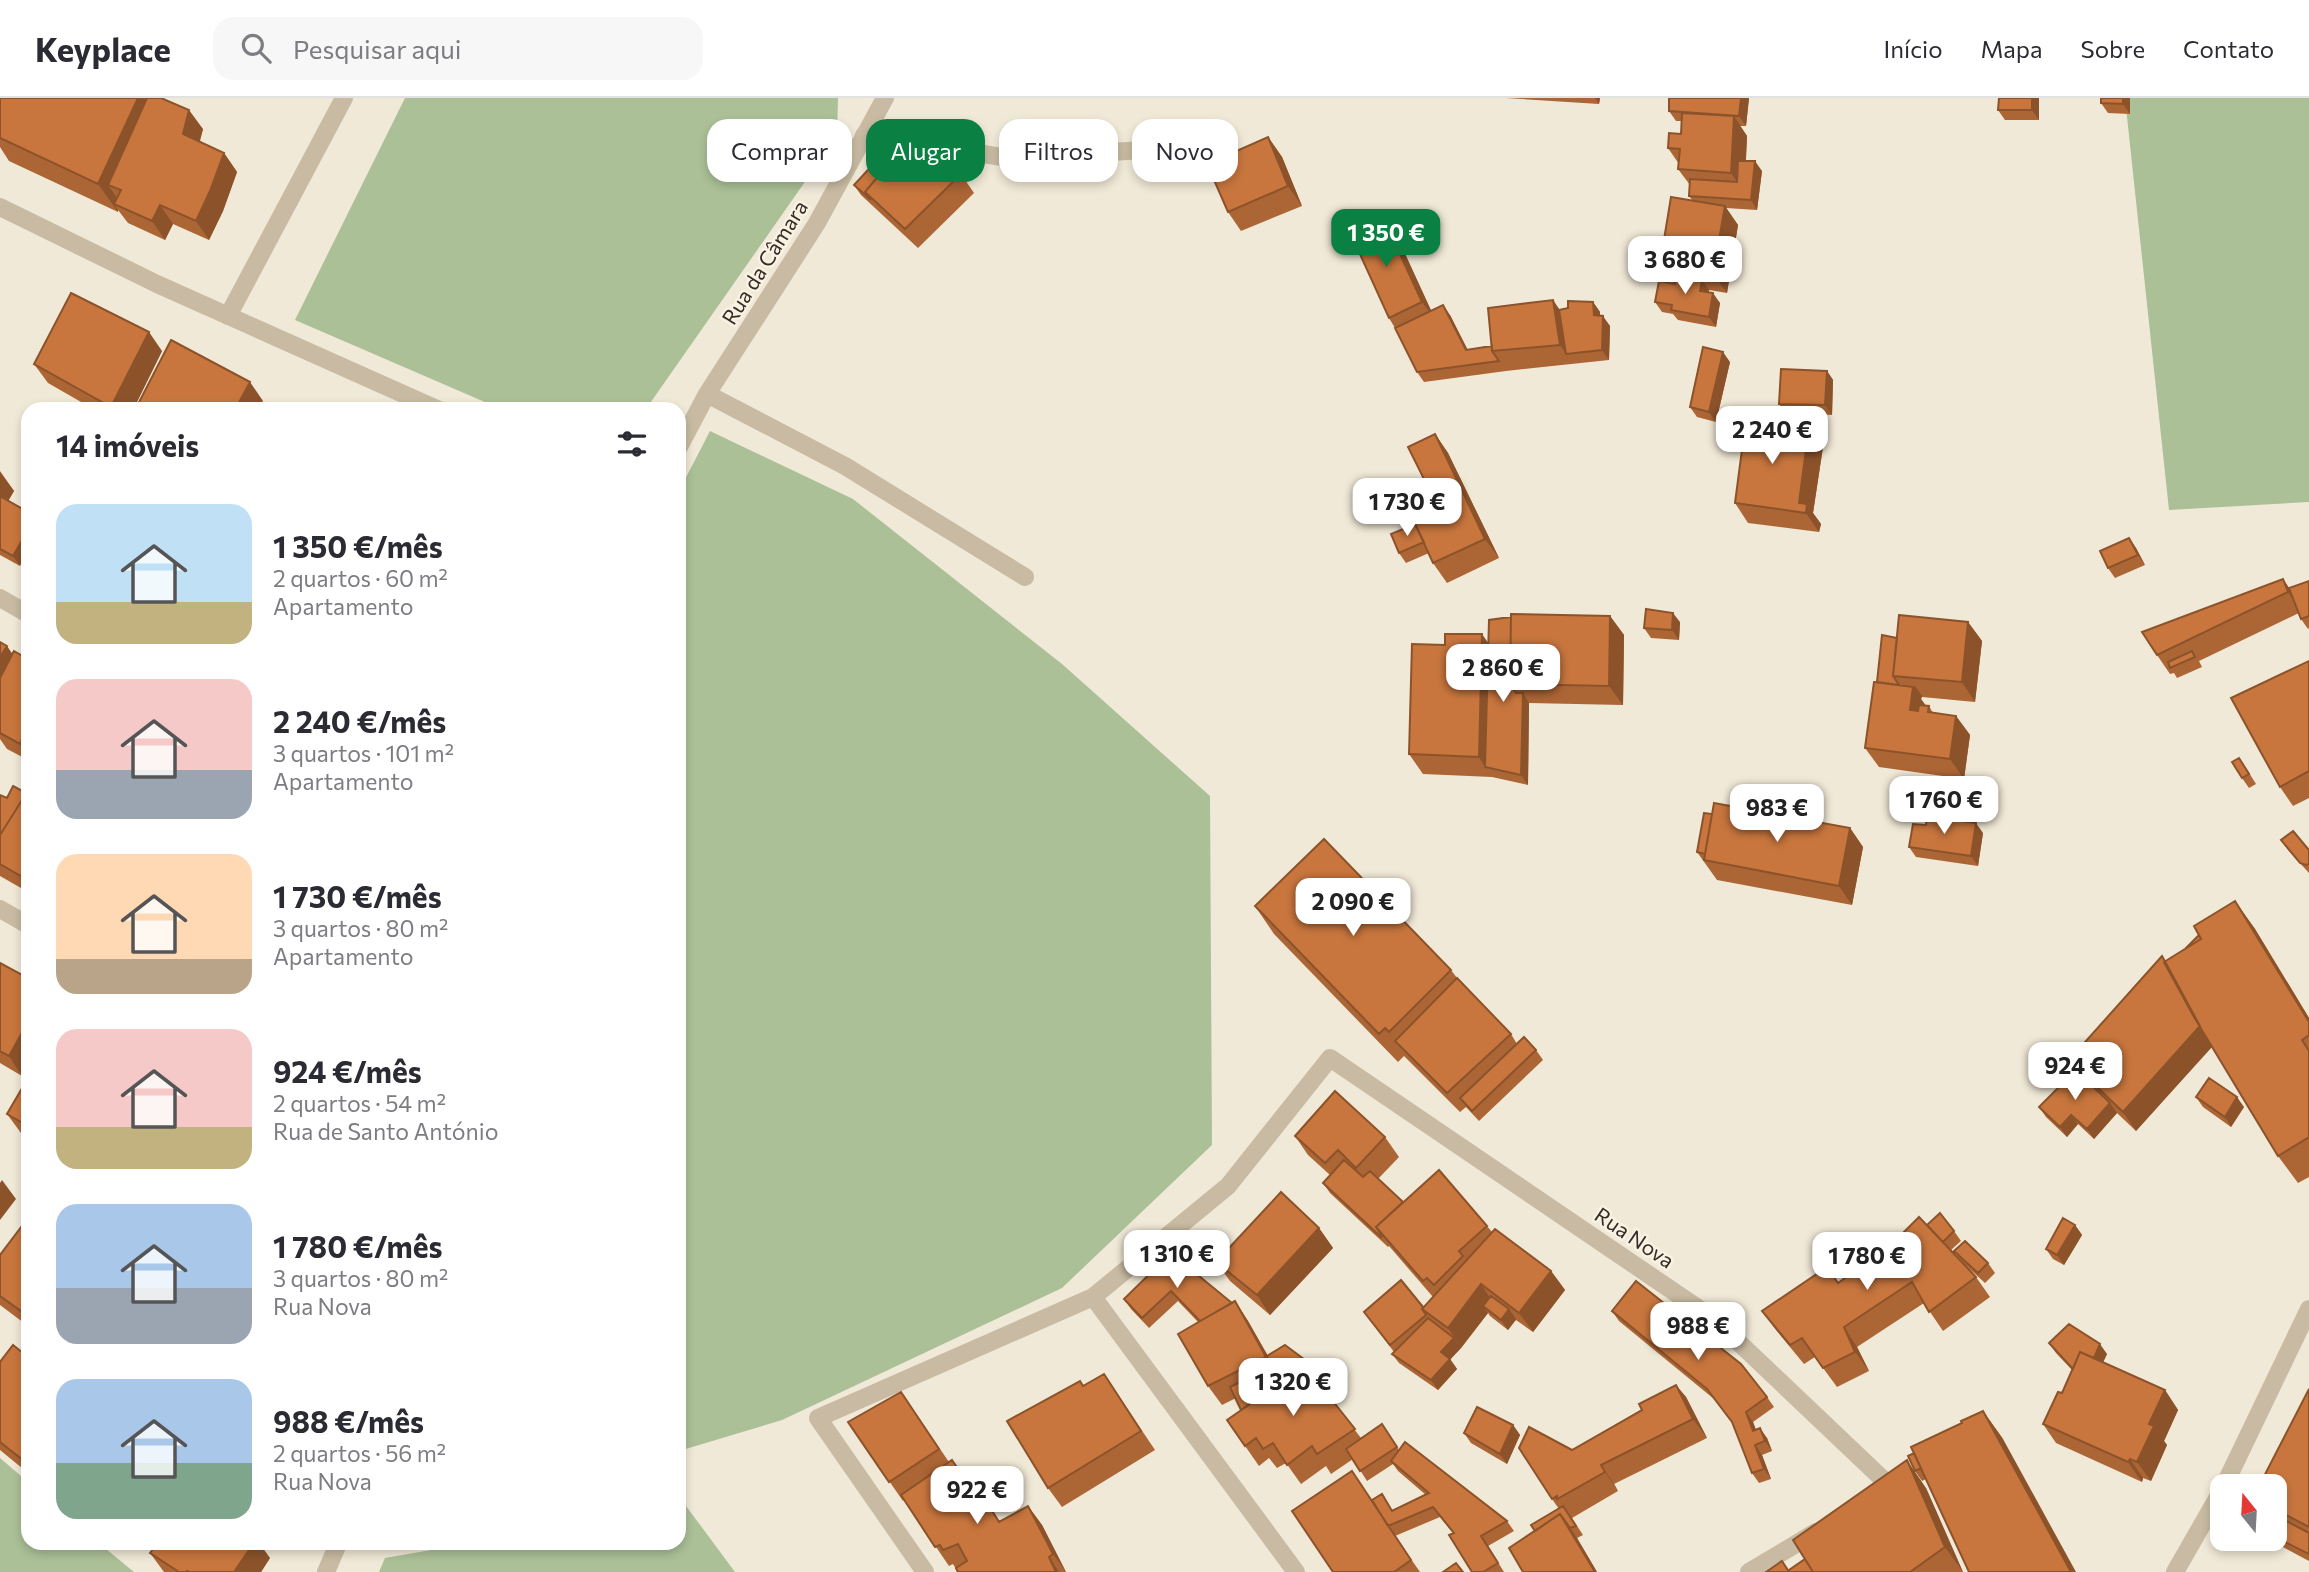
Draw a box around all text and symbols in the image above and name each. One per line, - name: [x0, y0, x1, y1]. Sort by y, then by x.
- search box: [213, 17, 703, 80]
- text: Keyplace: [35, 28, 171, 69]
- icon: search: [237, 29, 275, 67]
- text: Pesquisar aqui: [293, 33, 462, 64]
- text: Início: [1884, 34, 1943, 63]
- text: Mapa: [1981, 34, 2043, 63]
- text: Sobre: [2081, 34, 2145, 63]
- text: Contato: [2183, 34, 2274, 63]
- chip: Comprar: [707, 119, 852, 182]
- chip: Alugar: [866, 119, 985, 182]
- chip: Filtros: [999, 119, 1118, 182]
- chip: Novo: [1132, 119, 1238, 182]
- street label: Rua da Câmara: [716, 195, 812, 329]
- pin: 1 350 €: [1321, 209, 1451, 269]
- text: 1 350 €: [1347, 218, 1425, 246]
- pin: 3 680 €: [1620, 236, 1750, 296]
- text: 3 680 €: [1644, 245, 1726, 273]
- pin: 2 240 €: [1707, 406, 1837, 466]
- text: 2 240 €: [1732, 415, 1812, 443]
- icon: filters: [613, 425, 651, 463]
- text: 14 imóveis: [56, 426, 199, 463]
- pin: 1 730 €: [1342, 478, 1472, 538]
- text: 1 730 €: [1369, 487, 1445, 515]
- text: 1 350 €/mês: [273, 527, 443, 564]
- icon: home: [112, 532, 196, 616]
- text: 2 quartos · 60 m²: [273, 564, 448, 592]
- text: Apartamento: [273, 592, 414, 620]
- pin: 2 860 €: [1438, 644, 1568, 704]
- text: 2 860 €: [1462, 653, 1544, 681]
- text: 2 240 €/mês: [273, 702, 446, 739]
- icon: home: [112, 707, 196, 791]
- text: 3 quartos · 101 m²: [273, 739, 454, 767]
- text: Apartamento: [273, 767, 414, 795]
- pin: 1 760 €: [1879, 776, 2009, 836]
- pin: 983 €: [1728, 784, 1826, 844]
- text: 1 760 €: [1905, 785, 1983, 813]
- text: 983 €: [1746, 793, 1808, 821]
- text: 1 730 €/mês: [273, 877, 442, 914]
- pin: 2 090 €: [1288, 878, 1418, 938]
- icon: home: [112, 882, 196, 966]
- text: 2 090 €: [1312, 887, 1394, 915]
- text: 3 quartos · 80 m²: [273, 914, 448, 942]
- text: Apartamento: [273, 942, 414, 970]
- pin: 924 €: [2026, 1042, 2124, 1102]
- text: 924 €: [2044, 1051, 2106, 1079]
- text: 924 €/mês: [273, 1052, 422, 1089]
- icon: home: [112, 1057, 196, 1141]
- text: 2 quartos · 54 m²: [273, 1089, 446, 1117]
- text: Rua de Santo António: [273, 1117, 498, 1145]
- street label: Rua Nova: [1591, 1201, 1679, 1273]
- text: 1 780 €/mês: [273, 1227, 443, 1264]
- pin: 1 310 €: [1112, 1230, 1242, 1290]
- icon: home: [112, 1232, 196, 1316]
- pin: 1 780 €: [1802, 1232, 1932, 1292]
- text: 1 310 €: [1140, 1239, 1214, 1267]
- text: 1 780 €: [1828, 1241, 1906, 1269]
- text: 3 quartos · 80 m²: [273, 1264, 448, 1292]
- text: Rua Nova: [273, 1292, 372, 1320]
- pin: 988 €: [1649, 1302, 1747, 1362]
- text: 988 €: [1666, 1311, 1730, 1339]
- pin: 1 320 €: [1228, 1358, 1358, 1418]
- text: 1 320 €: [1255, 1367, 1331, 1395]
- text: 988 €/mês: [273, 1402, 424, 1439]
- icon: home: [112, 1407, 196, 1491]
- text: 2 quartos · 56 m²: [273, 1439, 446, 1467]
- pin: 922 €: [928, 1466, 1026, 1526]
- text: Rua Nova: [273, 1467, 372, 1495]
- north arrow: [2210, 1474, 2287, 1550]
- map controls: [2210, 1474, 2287, 1551]
- text: 922 €: [947, 1475, 1007, 1503]

